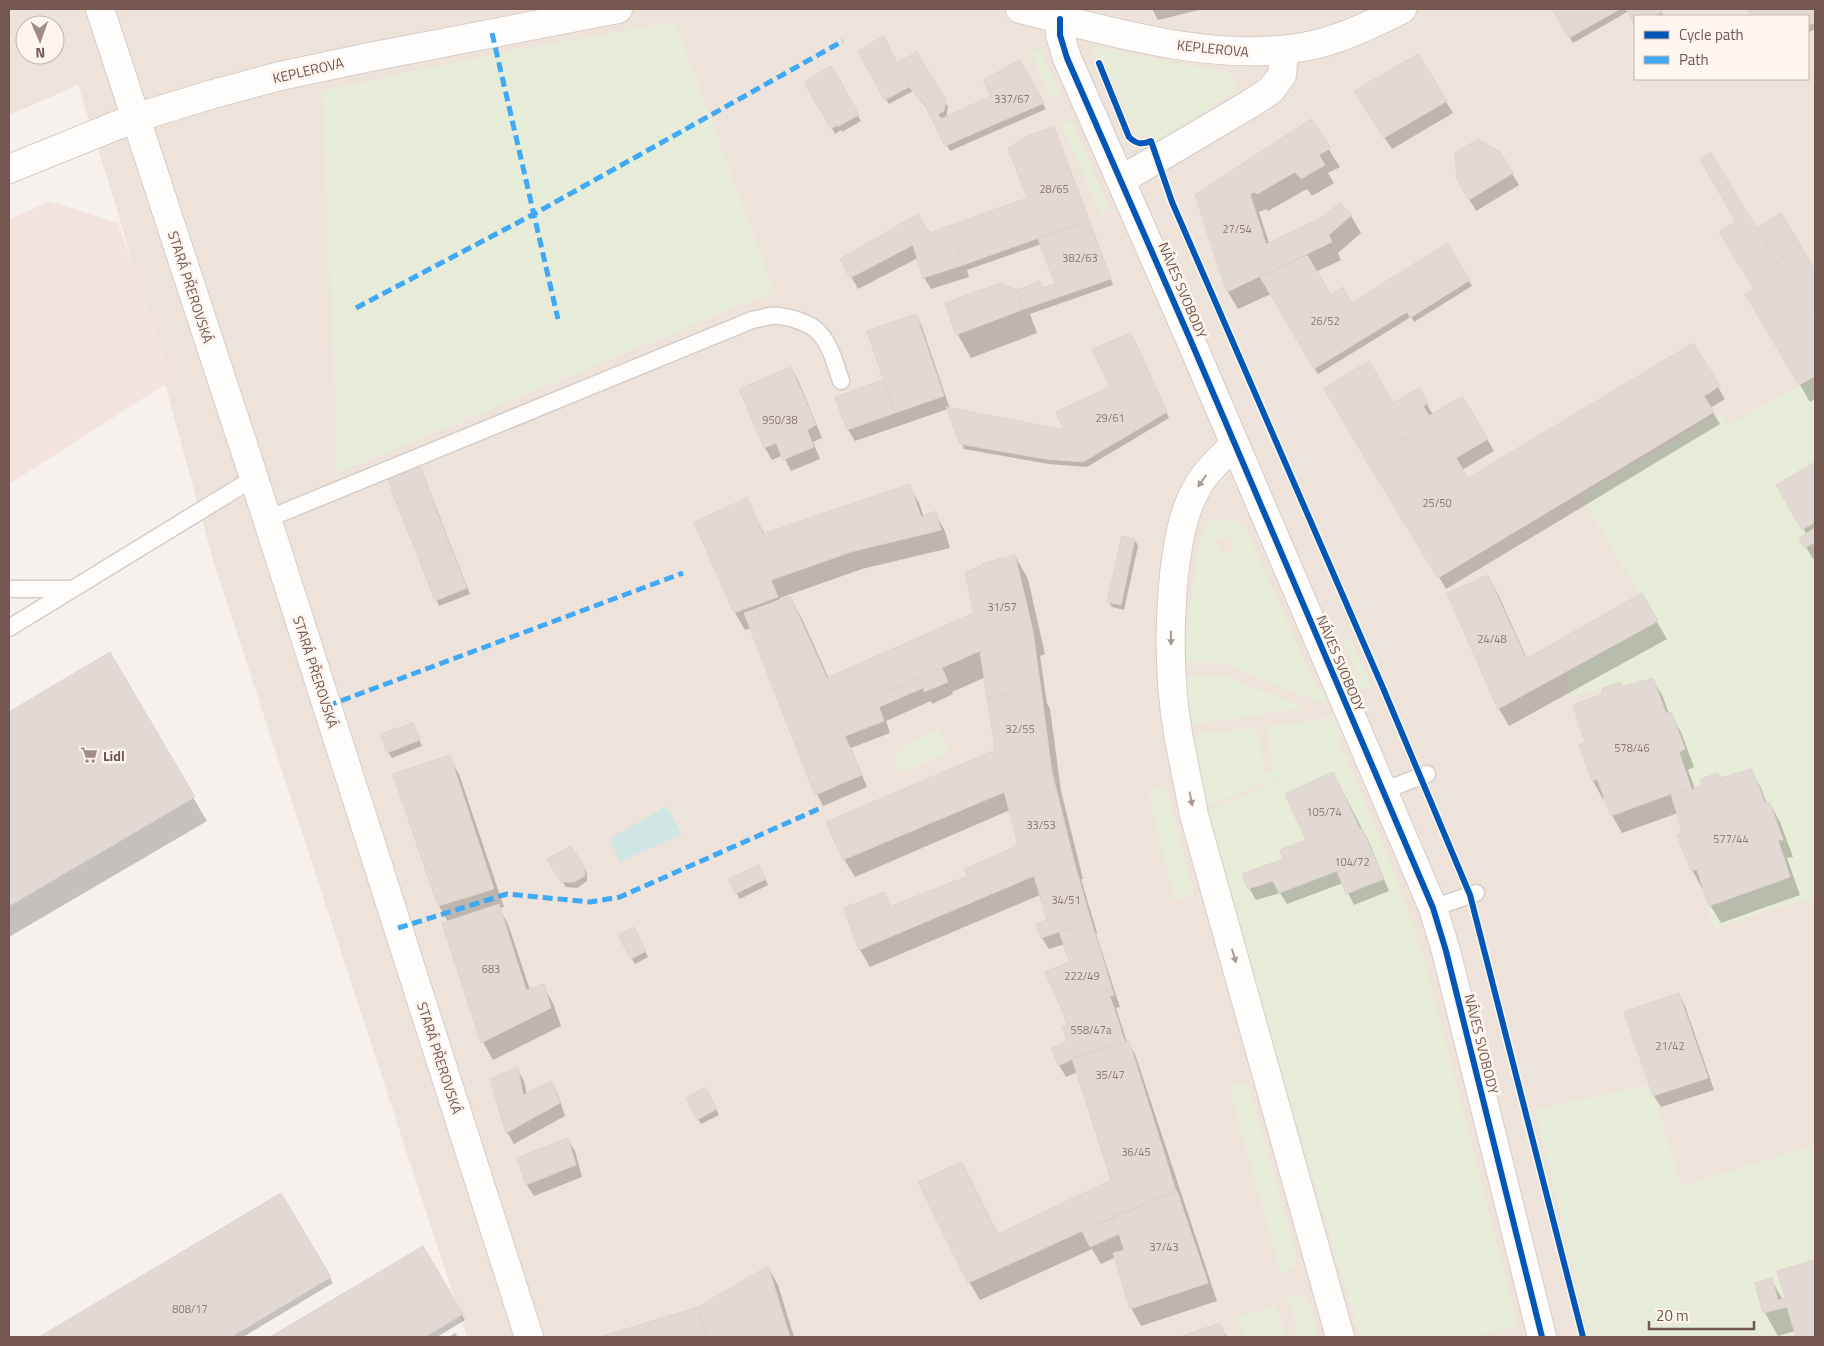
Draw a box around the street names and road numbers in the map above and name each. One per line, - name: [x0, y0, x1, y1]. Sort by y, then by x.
- street label: KEPLEROVA: [1176, 34, 1251, 62]
- street label: KEPLEROVA: [270, 51, 346, 88]
- street label: STARÁ PŘEROVSKÁ: [163, 228, 219, 346]
- street label: NÁVES SVOBODY: [1153, 239, 1213, 342]
- street label: NÁVES SVOBODY: [1311, 612, 1371, 715]
- street label: STARÁ PŘEROVSKÁ: [288, 613, 344, 731]
- street label: NÁVES SVOBODY: [1459, 992, 1505, 1097]
- street label: STARÁ PŘEROVSKÁ: [412, 999, 468, 1117]

